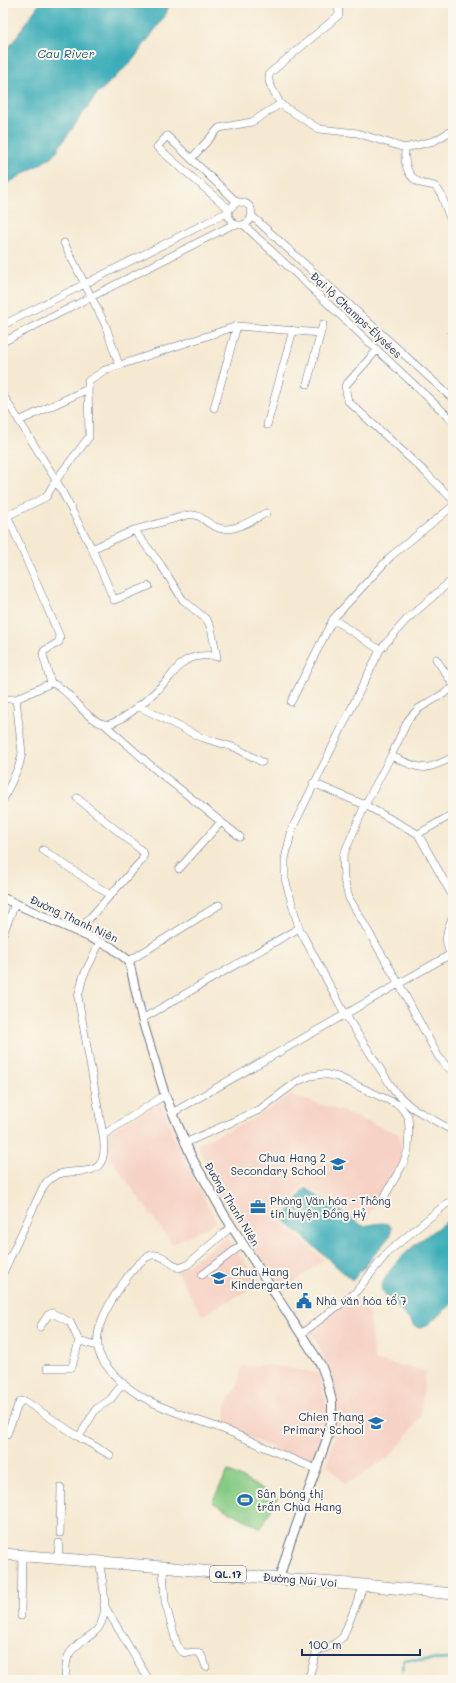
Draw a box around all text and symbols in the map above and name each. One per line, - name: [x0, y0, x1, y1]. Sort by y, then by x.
- water label: Cau River: [37, 45, 95, 61]
- street label: Đại lộ Champs-Élysées: [307, 268, 405, 361]
- street label: Đường Thanh Niên: [28, 891, 121, 946]
- place label: Chua Hang 2 Secondary School: [231, 1150, 326, 1178]
- school or university icon: Chua Hang 2 Secondary School: [329, 1155, 347, 1173]
- street label: Đường Thanh Niên: [201, 1159, 264, 1249]
- place label: Phòng Văn hóa - Thông tin huyện Đồng Hỷ: [270, 1193, 391, 1221]
- office icon: Phòng Văn hóa - Thông tin huyện Đồng Hỷ: [249, 1198, 267, 1216]
- place label: Chua Hang Kindergarten: [231, 1264, 303, 1292]
- school or university icon: Chua Hang Kindergarten: [210, 1269, 228, 1287]
- public building icon: Nhà văn hóa tổ 7: [295, 1292, 313, 1310]
- place label: Nhà văn hóa tổ 7: [316, 1293, 407, 1308]
- place label: Chien Thang Primary School: [283, 1409, 364, 1437]
- school or university icon: Chien Thang Primary School: [367, 1414, 385, 1432]
- place label: Sân bóng thị trấn Chùa Hang: [257, 1486, 341, 1514]
- sports icon: Sân bóng thị trấn Chùa Hang: [236, 1491, 254, 1509]
- road number: QL.17: [210, 1566, 246, 1582]
- street label: Đường Núi Voi: [262, 1569, 338, 1590]
- scale bar: [302, 1631, 420, 1657]
- text: 100 m: [308, 1636, 342, 1652]

